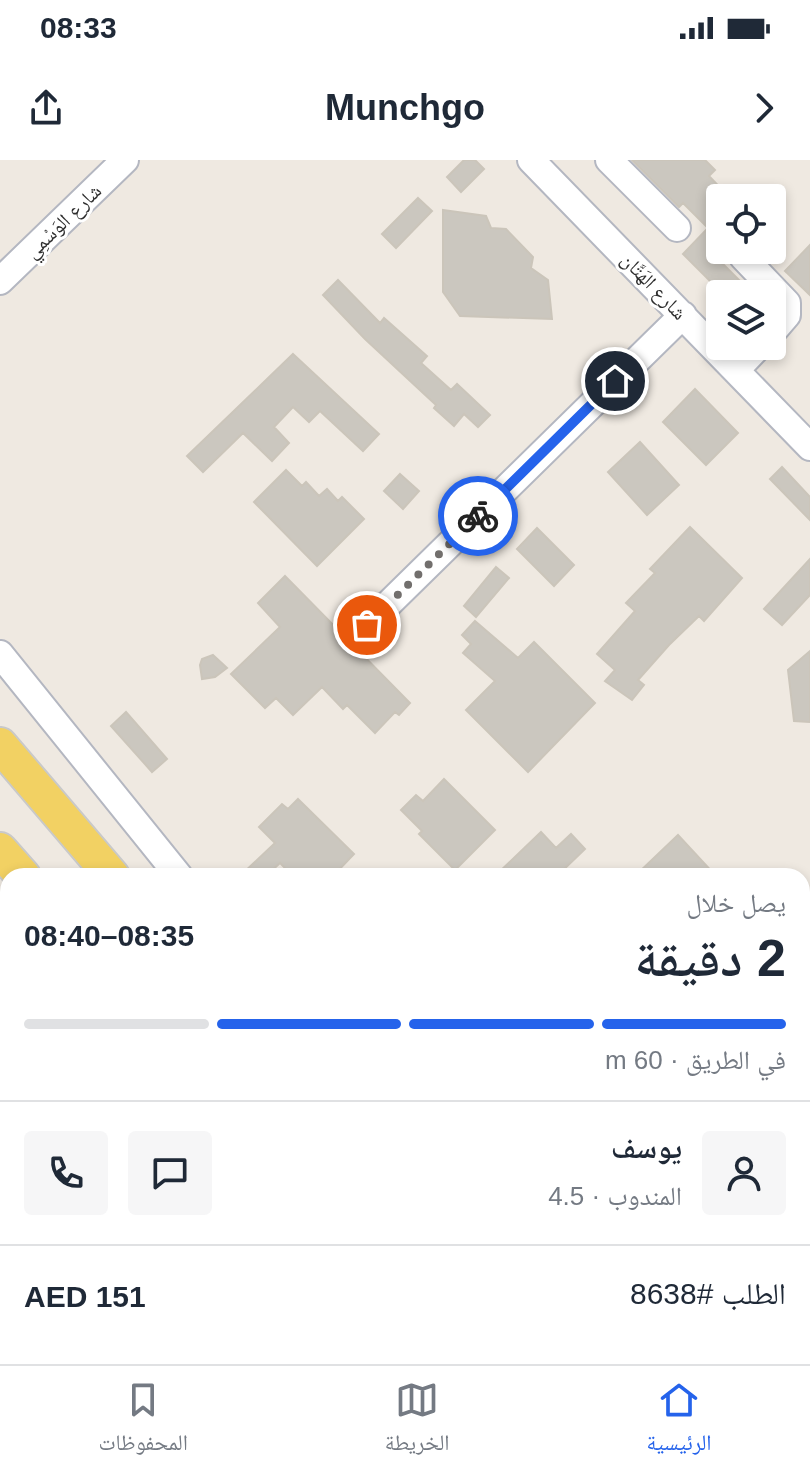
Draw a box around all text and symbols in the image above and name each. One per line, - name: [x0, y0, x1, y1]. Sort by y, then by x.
- text: 08:33: [40, 11, 117, 44]
- icon: share: [24, 86, 68, 130]
- icon: forward: [742, 86, 786, 130]
- text: Munchgo: [325, 87, 485, 128]
- street label: شارع الوَسْمِي: [20, 179, 109, 266]
- map controls: [706, 184, 786, 360]
- button: locate: [706, 184, 786, 264]
- street label: شارع الهَتَّان: [615, 248, 691, 325]
- button: layers: [706, 280, 786, 360]
- pin: [581, 347, 649, 415]
- icon: home: [593, 359, 637, 403]
- courier: [438, 476, 518, 556]
- icon: bike: [456, 494, 500, 538]
- pin: [333, 591, 401, 659]
- icon: bag: [345, 603, 389, 647]
- text: يصل خلال: [686, 888, 786, 918]
- text: 08:35–08:40: [24, 919, 194, 952]
- text: 2 دقيقة: [635, 929, 786, 987]
- text: في الطريق · 60 m: [605, 1045, 786, 1075]
- button: phone: [24, 1131, 108, 1215]
- button: chat: [128, 1131, 212, 1215]
- text: يوسف: [611, 1131, 682, 1164]
- button: person: [702, 1131, 786, 1215]
- text: المندوب · 4.5: [548, 1181, 682, 1211]
- text: الطلب #8638: [630, 1277, 786, 1310]
- text: AED 151: [24, 1280, 146, 1313]
- tab: المحفوظات: [98, 1378, 188, 1464]
- tab: الخريطة: [385, 1378, 450, 1464]
- tab: الرئيسية: [646, 1378, 712, 1464]

